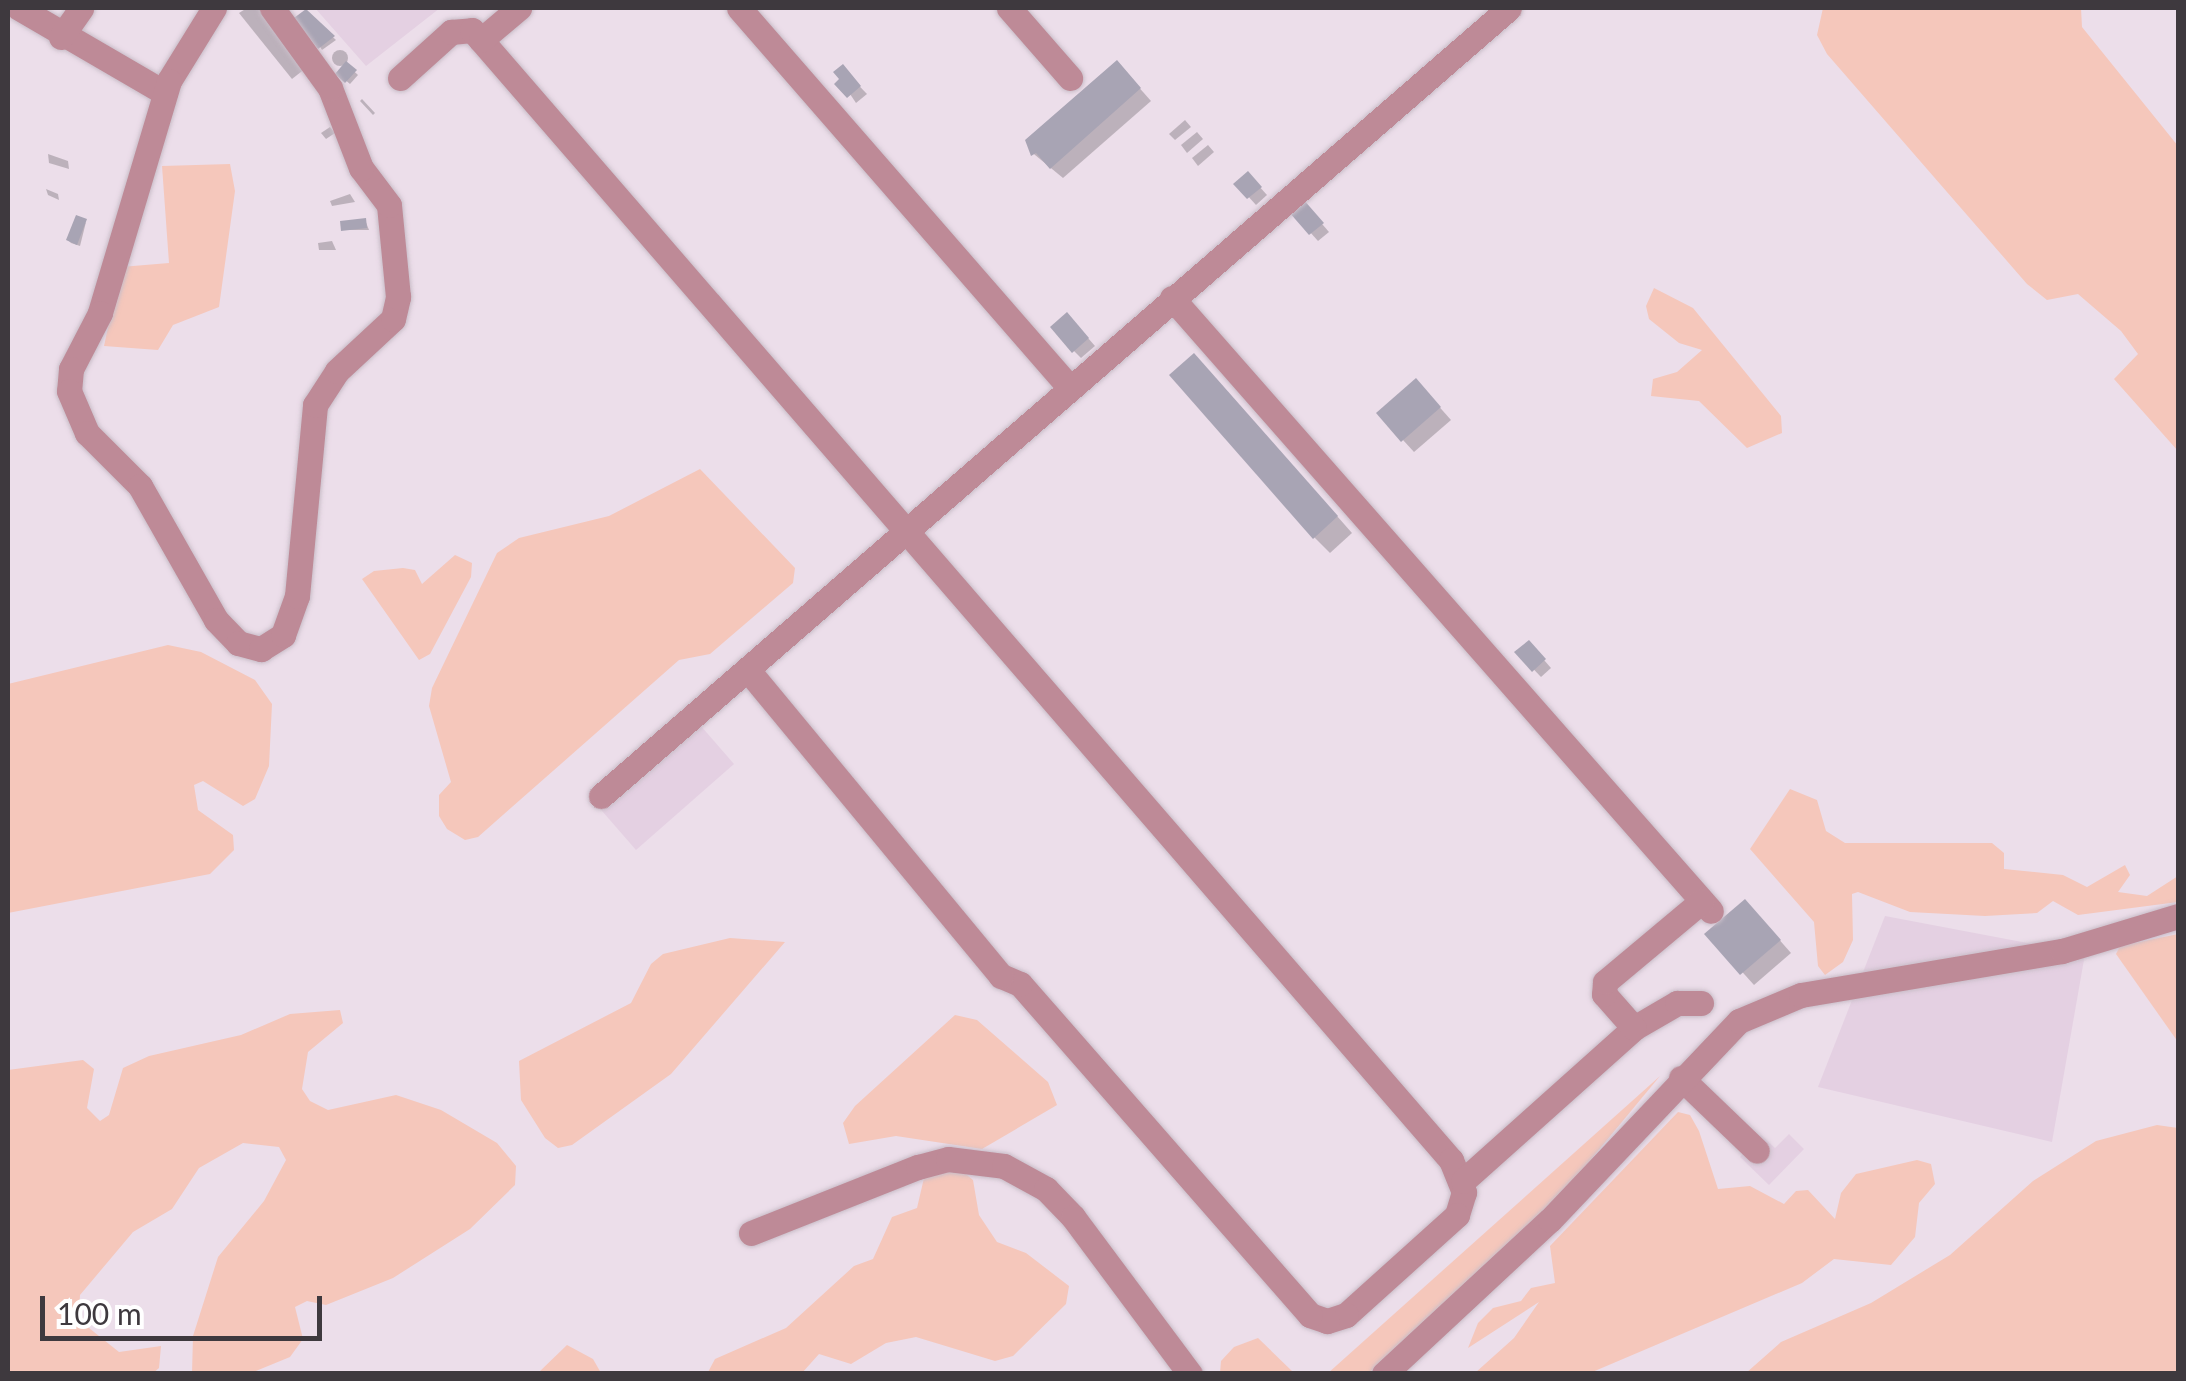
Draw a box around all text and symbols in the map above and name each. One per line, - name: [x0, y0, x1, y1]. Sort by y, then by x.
- scale bar: [45, 1276, 328, 1338]
- text: 100 m: [57, 1295, 142, 1331]

